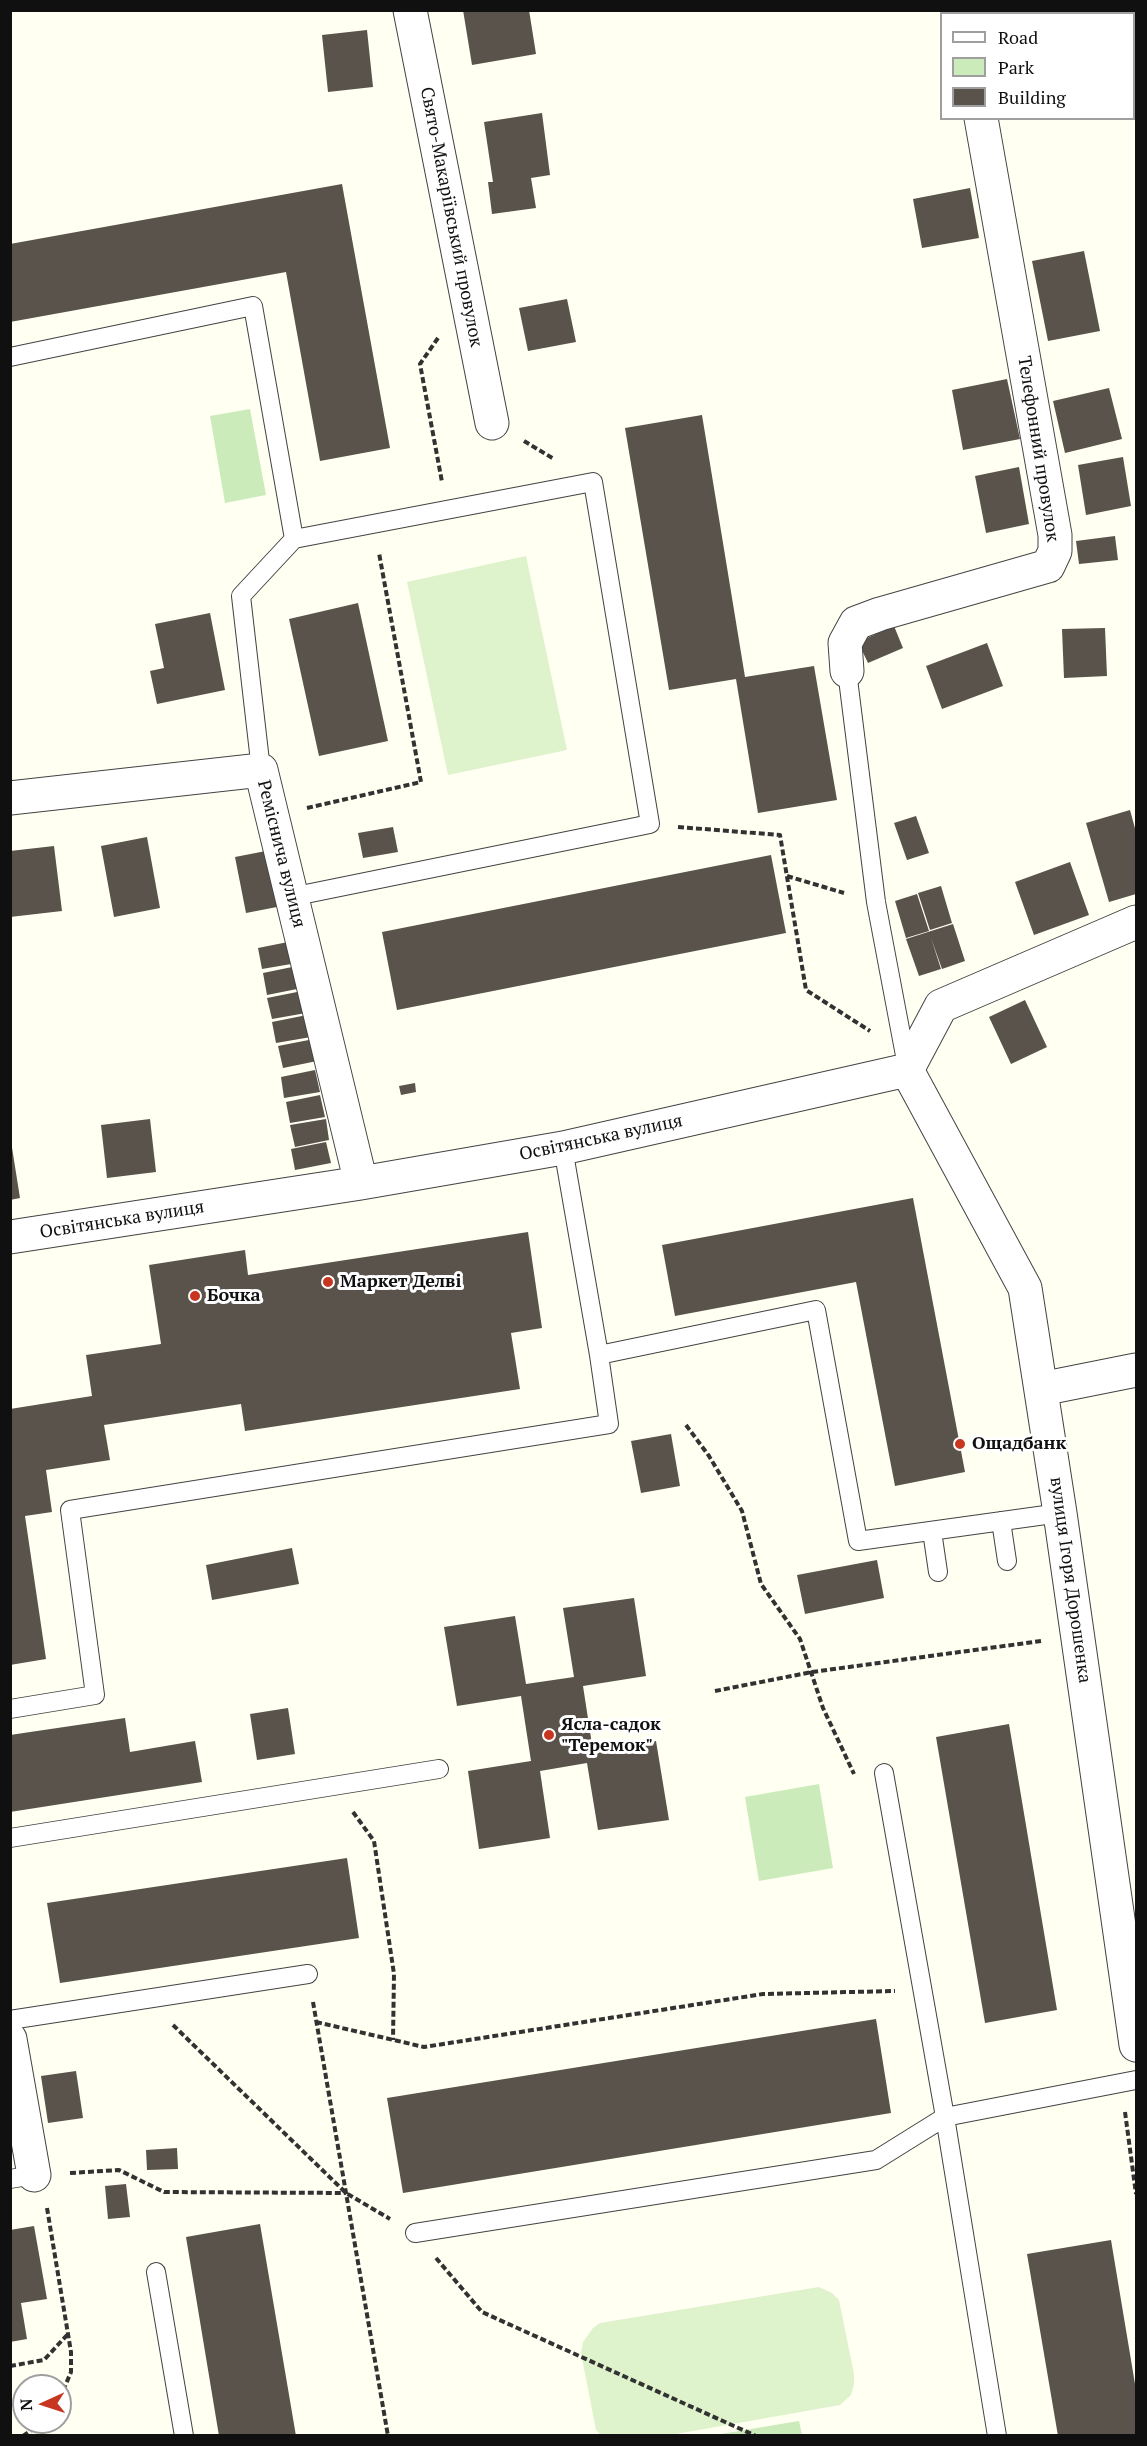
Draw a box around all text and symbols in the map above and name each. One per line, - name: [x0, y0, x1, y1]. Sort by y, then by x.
- legend: [940, 12, 1135, 120]
- text: Road: [998, 25, 1038, 49]
- text: Park: [998, 55, 1034, 79]
- street label: Свято-Макаріївський провулок: [415, 85, 487, 349]
- text: Building: [998, 85, 1066, 109]
- street label: Телефонний провулок: [1013, 355, 1063, 543]
- street label: Реміснича вулиця: [252, 778, 310, 930]
- street label: Освітянська вулиця: [518, 1110, 684, 1166]
- street label: Освітянська вулиця: [38, 1196, 206, 1244]
- place label: Маркет Делві: [340, 1271, 461, 1293]
- marker: Маркет Делві: [321, 1275, 335, 1289]
- place label: Бочка: [207, 1285, 261, 1307]
- marker: Бочка: [188, 1289, 202, 1303]
- place label: Ощадбанк: [972, 1433, 1066, 1455]
- marker: Ощадбанк: [953, 1437, 967, 1451]
- street label: вулиця Ігоря Дорошенка: [1045, 1476, 1095, 1684]
- place label: Ясла-садок "Теремок": [561, 1714, 661, 1756]
- marker: Ясла-садок "Теремок": [542, 1728, 556, 1742]
- north arrow: [12, 2374, 72, 2434]
- text: N: [15, 2398, 37, 2411]

